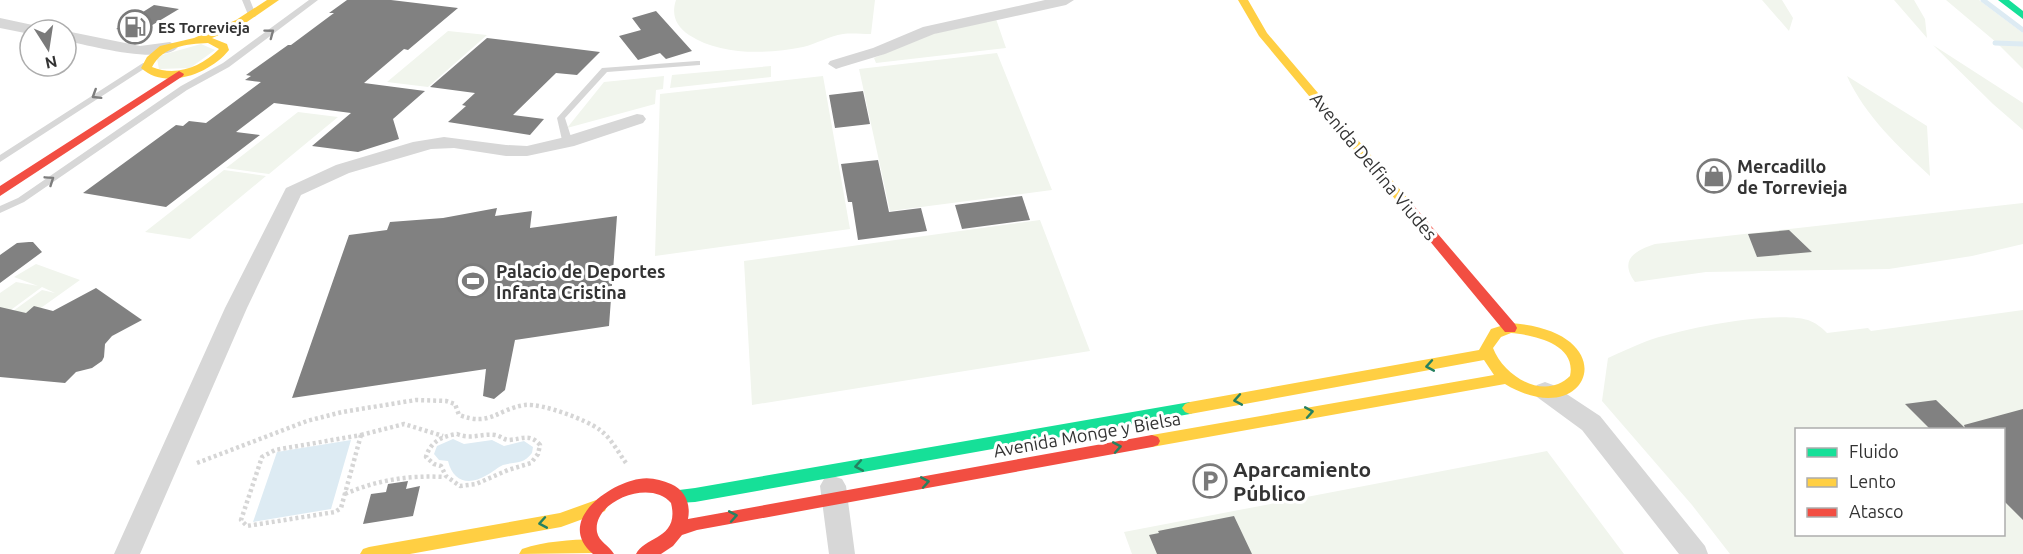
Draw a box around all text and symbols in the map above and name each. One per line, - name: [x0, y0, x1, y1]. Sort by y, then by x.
- fuel station icon: ES Torrevieja: [117, 9, 153, 45]
- north arrow: [18, 18, 78, 78]
- place label: ES Torrevieja: [158, 19, 250, 36]
- one-way arrow: [263, 29, 274, 40]
- text: N: [43, 53, 59, 73]
- one-way arrow: [92, 88, 102, 100]
- street label: Avenida Delfina Viudes: [1307, 88, 1442, 244]
- place label: Mercadillo de Torrevieja: [1737, 156, 1848, 197]
- shop icon: Mercadillo de Torrevieja: [1696, 158, 1732, 194]
- one-way arrow: [43, 176, 54, 187]
- place label: Palacio de Deportes Infanta Cristina: [496, 261, 666, 302]
- sports icon: Palacio de Deportes Infanta Cristina: [455, 263, 491, 299]
- one-way arrow: [1425, 359, 1435, 372]
- one-way arrow: [1233, 393, 1242, 405]
- one-way arrow: [1303, 406, 1313, 419]
- street label: Avenida Monge y Bielsa: [992, 408, 1182, 460]
- legend: [1795, 428, 2005, 536]
- one-way arrow: [1112, 441, 1122, 454]
- text: Fluido: [1849, 441, 1899, 461]
- place label: Aparcamiento Público: [1233, 457, 1371, 505]
- one-way arrow: [855, 459, 865, 472]
- parking icon: Aparcamiento Público: [1192, 463, 1228, 499]
- text: Lento: [1849, 471, 1896, 491]
- one-way arrow: [920, 476, 930, 489]
- text: Atasco: [1849, 501, 1904, 521]
- one-way arrow: [728, 510, 738, 523]
- one-way arrow: [539, 516, 549, 529]

